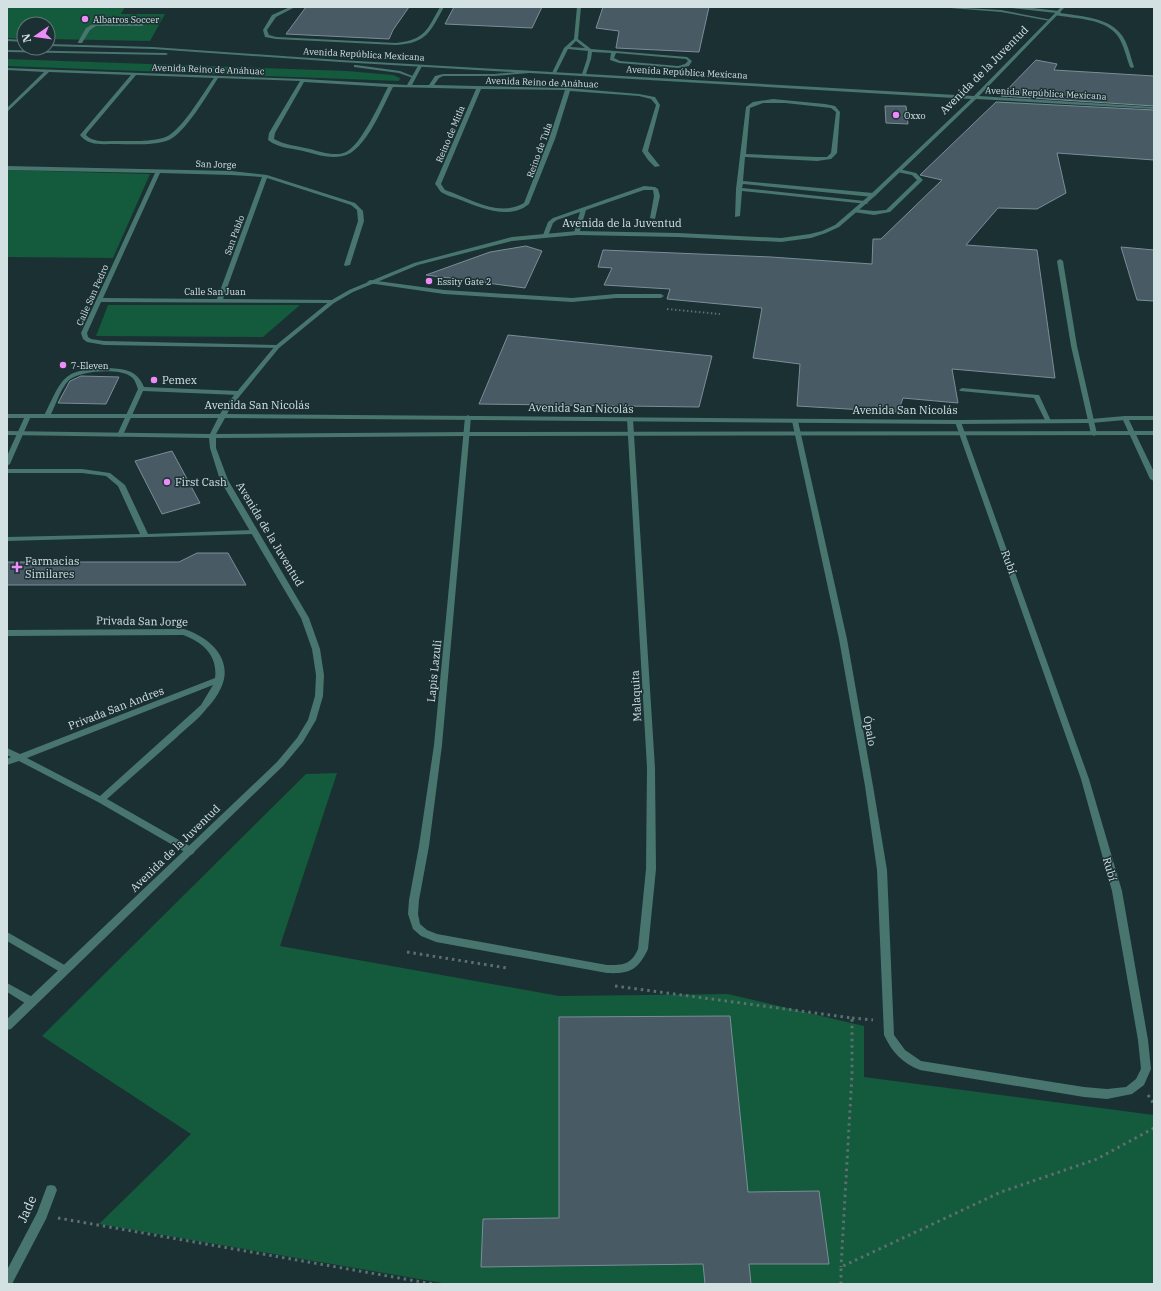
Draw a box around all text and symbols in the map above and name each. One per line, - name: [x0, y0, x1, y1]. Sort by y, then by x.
- marker: Albatros Soccer: [80, 14, 90, 24]
- place label: Albatros Soccer: [93, 14, 159, 25]
- north arrow: [16, 16, 56, 56]
- street label: Avenida de la Juventud: [937, 23, 1031, 117]
- text: N: [18, 32, 34, 44]
- street label: Avenida República Mexicana: [303, 45, 425, 63]
- street label: Avenida Reino de Anáhuac: [151, 62, 265, 76]
- street label: Avenida República Mexicana: [626, 63, 748, 81]
- street label: Avenida Reino de Anáhuac: [485, 75, 599, 89]
- street label: Avenida República Mexicana: [985, 84, 1107, 102]
- street label: Reino de Mitla: [433, 104, 467, 164]
- marker: Oxxo: [891, 110, 901, 120]
- place label: Oxxo: [904, 110, 925, 121]
- street label: Reino de Tula: [524, 121, 554, 179]
- street label: San Jorge: [195, 158, 237, 170]
- street label: San Pablo: [222, 214, 246, 256]
- street label: Avenida de la Juventud: [562, 216, 682, 230]
- street label: Calle San Pedro: [74, 263, 110, 327]
- marker: Essity Gate 2: [424, 276, 434, 286]
- place label: Essity Gate 2: [437, 276, 491, 287]
- street label: Calle San Juan: [184, 286, 246, 297]
- marker: 7-Eleven: [58, 360, 68, 370]
- place label: 7-Eleven: [71, 360, 109, 371]
- place label: Pemex: [162, 373, 197, 387]
- marker: Pemex: [149, 375, 159, 385]
- street label: Avenida San Nicolás: [204, 398, 310, 412]
- street label: Avenida San Nicolás: [528, 400, 634, 416]
- street label: Avenida San Nicolás: [852, 403, 958, 417]
- place label: First Cash: [175, 475, 227, 489]
- marker: First Cash: [162, 477, 172, 487]
- street label: Avenida de la Juventud: [233, 479, 307, 589]
- street label: Rubí: [998, 548, 1020, 576]
- place label: Farmacias Similares: [25, 554, 79, 581]
- marker: Farmacias Similares: [12, 562, 22, 572]
- street label: Privada San Jorge: [96, 613, 188, 629]
- street label: Lapis Lazuli: [424, 639, 444, 703]
- street label: Malaquita: [628, 670, 644, 722]
- street label: Privada San Andres: [66, 683, 166, 733]
- street label: Ópalo: [860, 715, 880, 747]
- street label: Avenida de la Juventud: [127, 801, 223, 895]
- street label: Rubí: [1100, 855, 1120, 883]
- street label: Jade: [14, 1193, 40, 1225]

